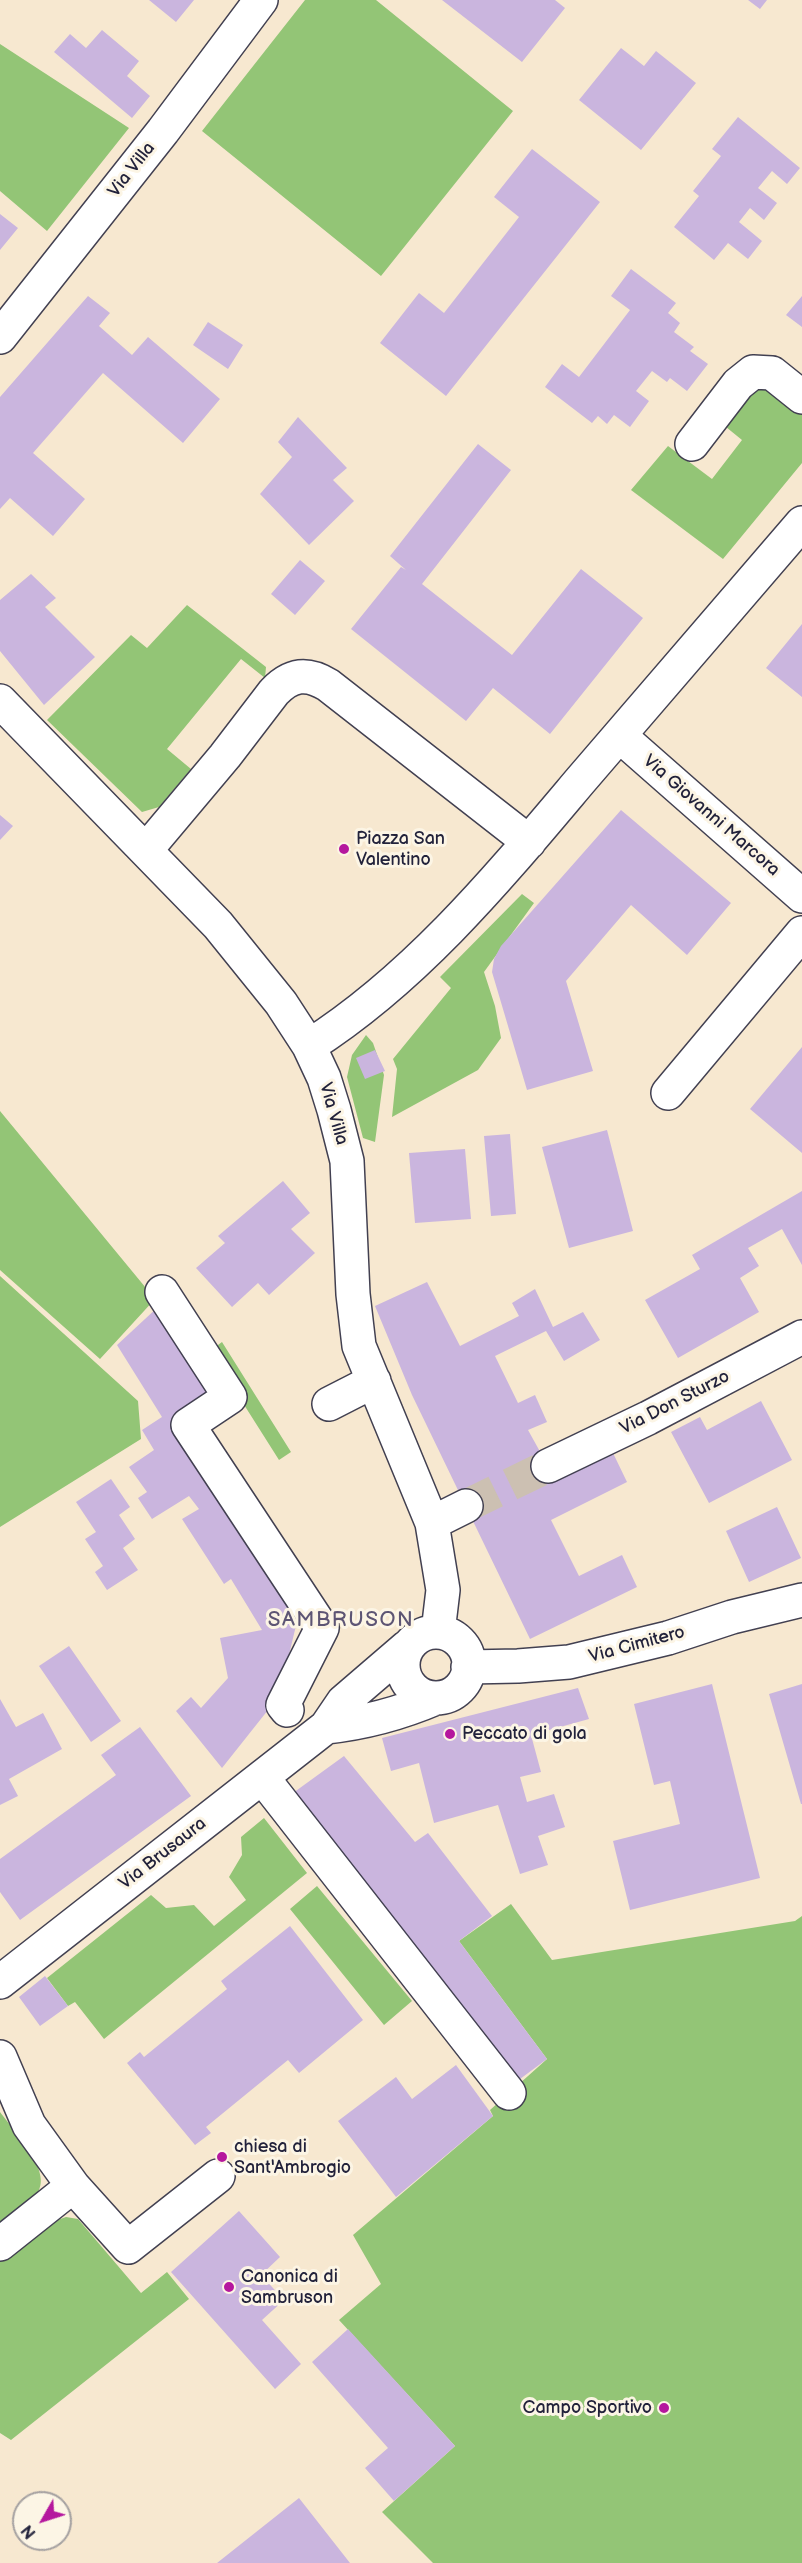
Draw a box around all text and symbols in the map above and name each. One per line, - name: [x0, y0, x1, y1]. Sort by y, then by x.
- street label: Via Villa: [104, 138, 160, 202]
- street label: Via Giovanni Marcora: [638, 751, 784, 881]
- place label: Piazza San Valentino: [356, 828, 445, 870]
- marker: Piazza San Valentino: [337, 842, 351, 856]
- street label: Via Villa: [314, 1080, 352, 1148]
- street label: Via Don Sturzo: [617, 1366, 733, 1440]
- district label: SAMBRUSON: [268, 1608, 414, 1634]
- street label: Via Cimitero: [587, 1622, 687, 1668]
- place label: Peccato di gola: [462, 1723, 587, 1745]
- marker: Peccato di gola: [443, 1727, 457, 1741]
- street label: Via Brusaura: [115, 1813, 211, 1895]
- place label: chiesa di Sant'Ambrogio: [234, 2136, 351, 2178]
- marker: chiesa di Sant'Ambrogio: [215, 2150, 229, 2164]
- place label: Canonica di Sambruson: [241, 2266, 338, 2308]
- marker: Canonica di Sambruson: [222, 2280, 236, 2294]
- place label: Campo Sportivo: [523, 2397, 652, 2419]
- marker: Campo Sportivo: [657, 2401, 671, 2415]
- north arrow: [12, 2491, 72, 2551]
- text: N: [18, 2521, 40, 2542]

